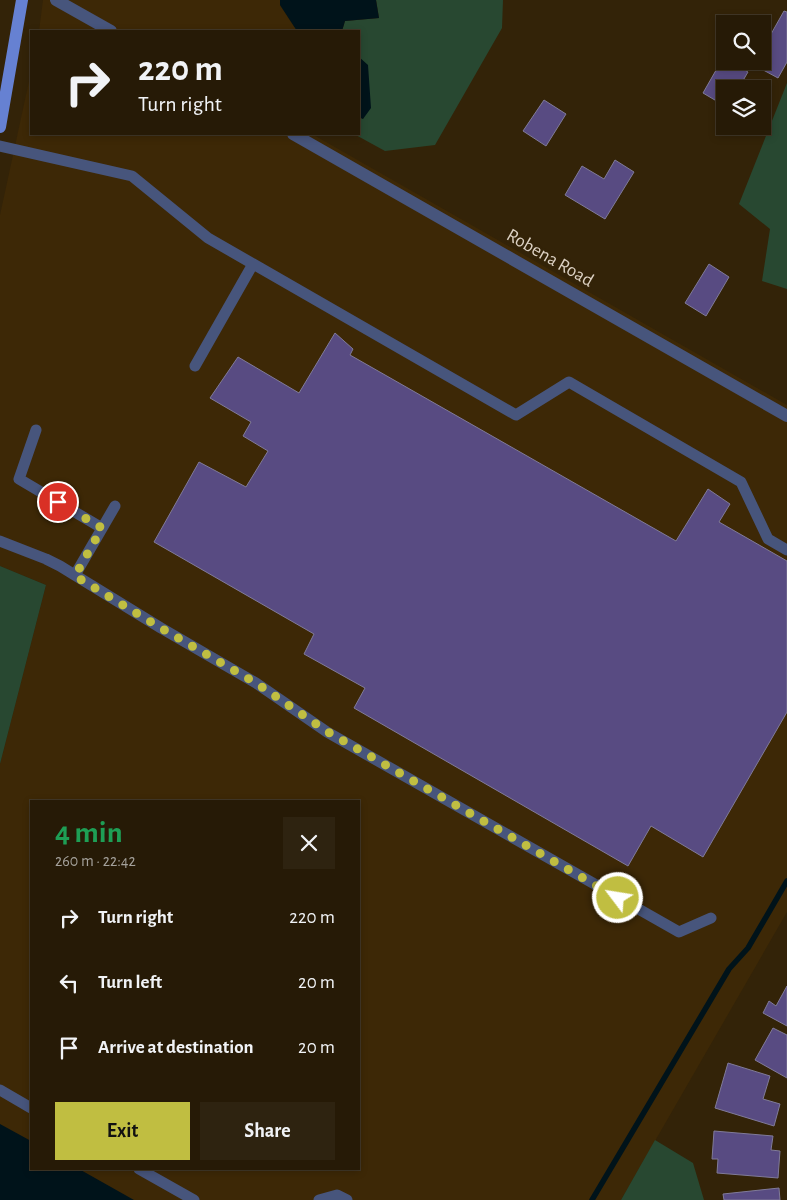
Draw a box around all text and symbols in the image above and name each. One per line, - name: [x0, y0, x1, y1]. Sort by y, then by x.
- map controls: [716, 15, 771, 135]
- button: search: [716, 15, 771, 70]
- icon: right: [55, 50, 120, 115]
- text: 220 m: [138, 52, 223, 87]
- button: layers: [716, 80, 771, 135]
- text: Turn right: [138, 93, 222, 115]
- street label: Robena Road: [503, 225, 597, 291]
- pin: [37, 481, 79, 523]
- icon: arrive: [44, 488, 72, 516]
- button: close: [283, 817, 335, 869]
- text: 4 min: [55, 818, 123, 848]
- text: 260 m · 22:42: [55, 853, 136, 869]
- position arrow: [591, 871, 643, 923]
- icon: right: [55, 904, 83, 932]
- text: Turn right: [98, 908, 173, 927]
- text: 220 m: [289, 908, 335, 927]
- icon: left: [55, 969, 83, 997]
- text: Turn left: [98, 973, 162, 992]
- text: 20 m: [298, 973, 335, 992]
- icon: arrive: [55, 1034, 83, 1062]
- text: Arrive at destination: [98, 1038, 254, 1057]
- text: 20 m: [298, 1038, 335, 1057]
- button: Exit: [55, 1102, 190, 1160]
- button: Share: [200, 1102, 335, 1160]

